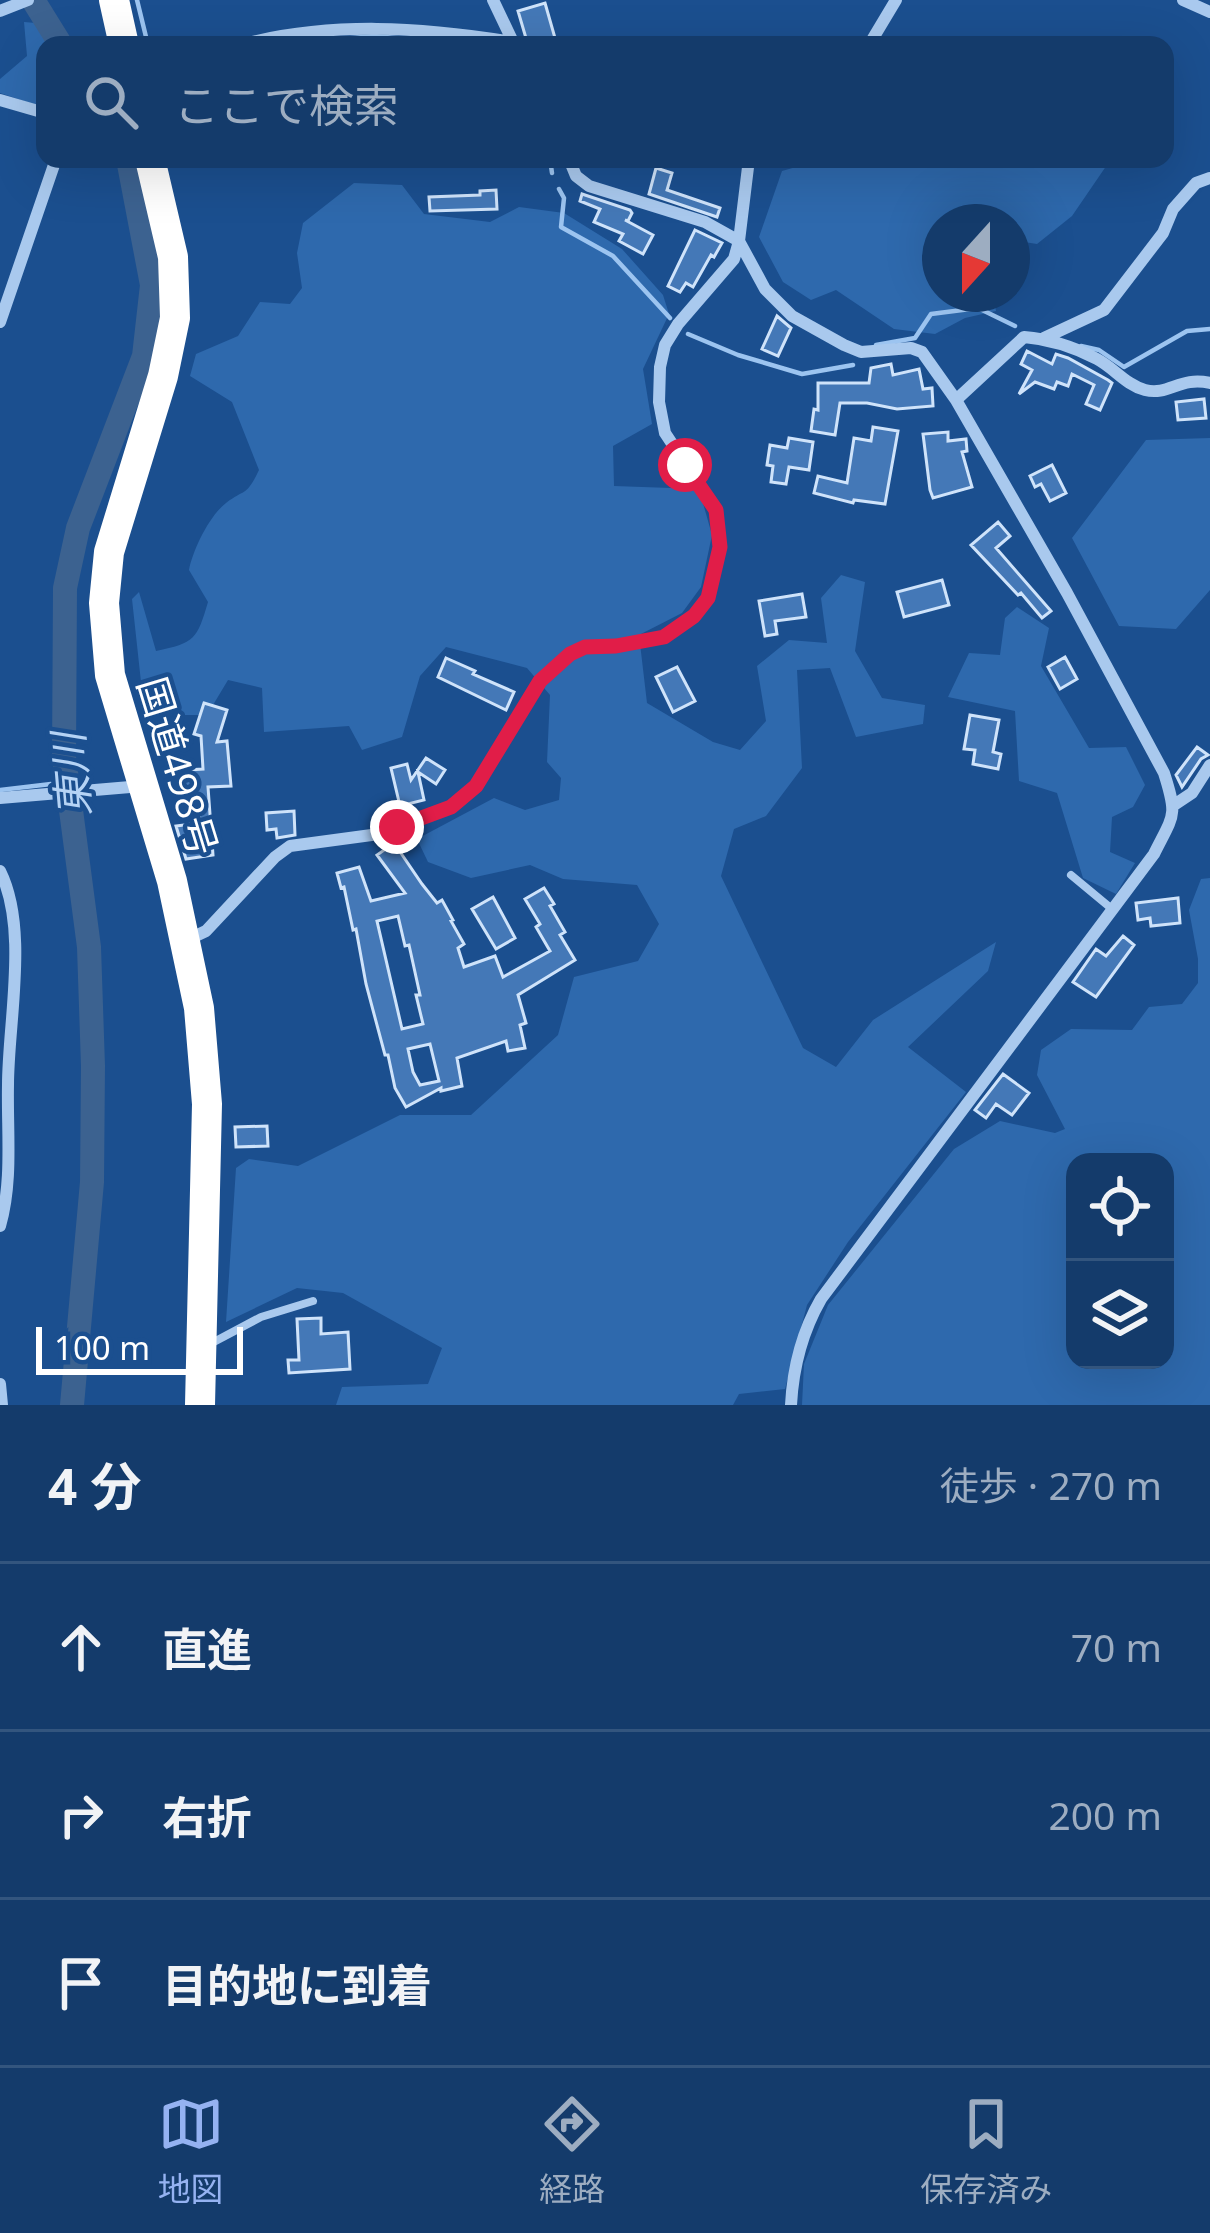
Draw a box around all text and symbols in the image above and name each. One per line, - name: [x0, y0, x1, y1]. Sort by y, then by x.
- search box: [36, 36, 1174, 168]
- icon: search: [78, 69, 144, 135]
- text: ここで検索: [174, 74, 399, 135]
- north arrow: [922, 204, 1030, 312]
- route start: [658, 438, 712, 492]
- street label: 国道498号: [127, 670, 231, 862]
- water label: 東川: [38, 727, 102, 819]
- route end: [370, 800, 424, 854]
- map controls: [1066, 1153, 1174, 1369]
- button: locate: [1066, 1153, 1174, 1261]
- button: layers: [1066, 1261, 1174, 1369]
- scale bar: [36, 1321, 243, 1374]
- text: 100 m: [54, 1325, 150, 1370]
- text: 4 分: [48, 1450, 141, 1520]
- text: 徒歩 · 270 m: [940, 1458, 1162, 1511]
- icon: ahead: [48, 1614, 114, 1680]
- text: 直進: [162, 1618, 252, 1679]
- text: 70 m: [1071, 1620, 1162, 1673]
- icon: right: [48, 1782, 114, 1848]
- text: 右折: [162, 1786, 252, 1847]
- text: 200 m: [1048, 1788, 1162, 1841]
- icon: arrive: [48, 1950, 114, 2016]
- text: 目的地に到着: [162, 1954, 432, 2015]
- tab: 地図: [158, 2091, 224, 2211]
- tab: 経路: [539, 2091, 605, 2211]
- tab: 保存済み: [920, 2091, 1052, 2211]

